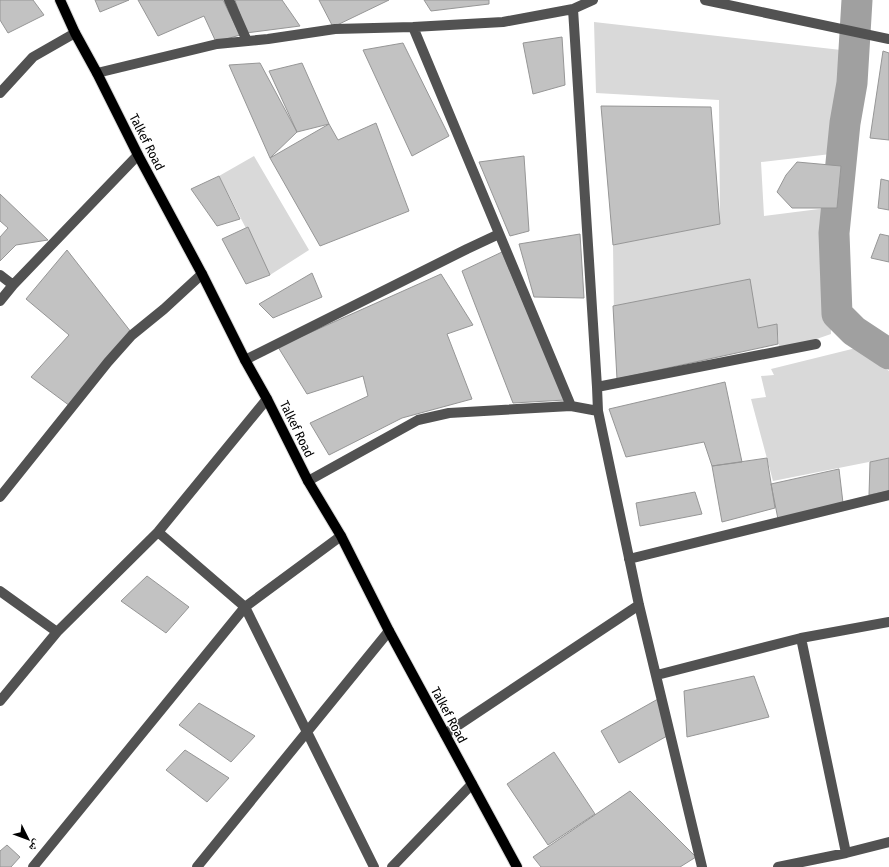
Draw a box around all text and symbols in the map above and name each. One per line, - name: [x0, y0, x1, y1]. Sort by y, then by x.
- street label: Talkef Road: [126, 111, 168, 173]
- street label: Talkef Road: [277, 398, 317, 460]
- street label: Talkef Road: [428, 684, 470, 746]
- north arrow: [8, 819, 48, 859]
- text: ش: [25, 836, 44, 854]

